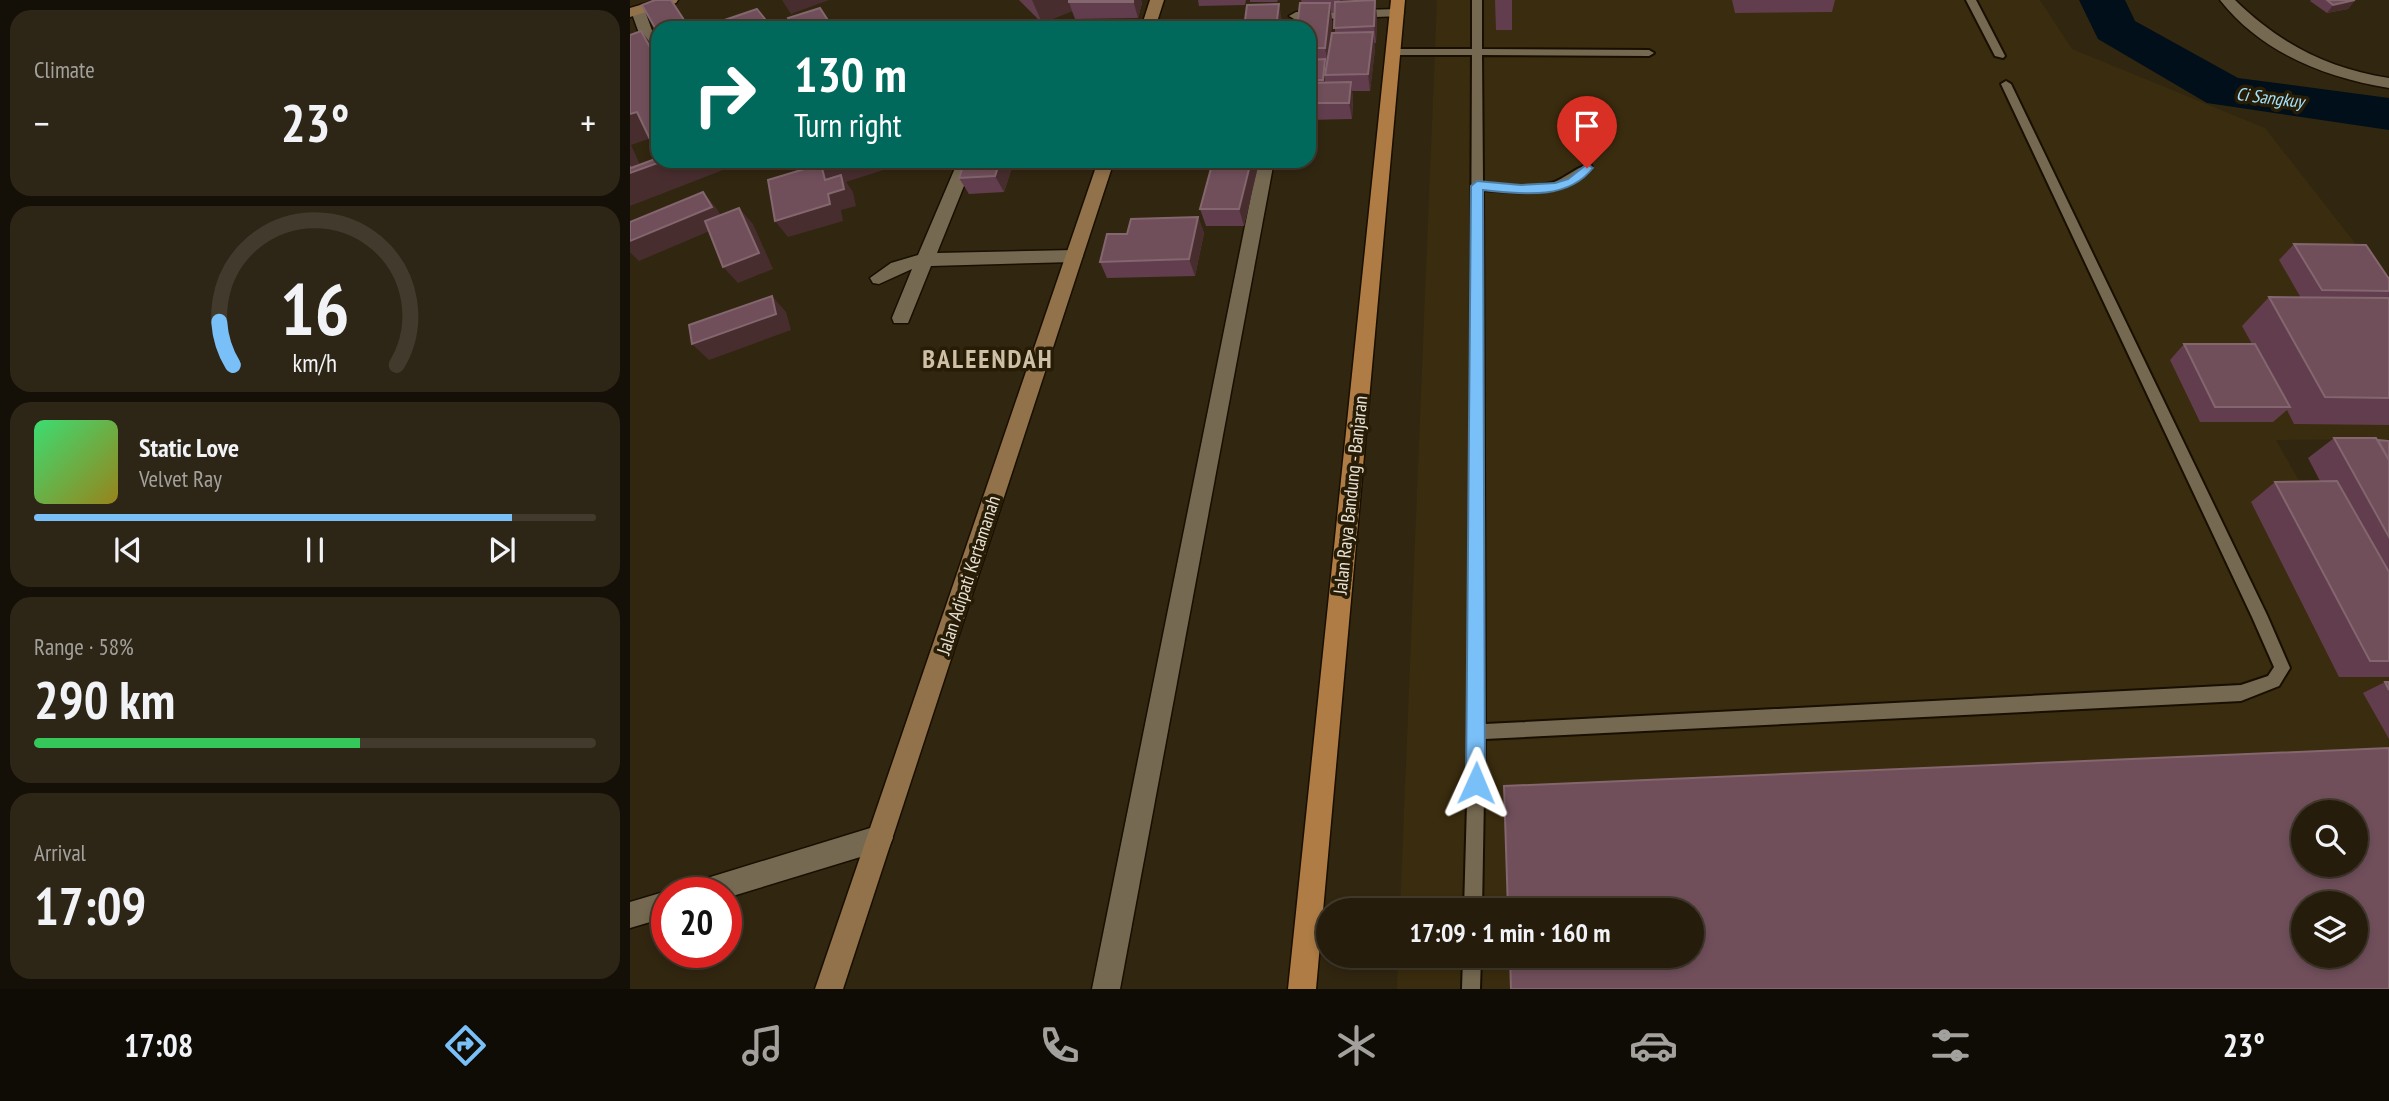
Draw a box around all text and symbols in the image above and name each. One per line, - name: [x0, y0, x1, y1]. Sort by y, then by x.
- text: 130 m: [794, 42, 907, 106]
- icon: right: [679, 49, 770, 140]
- text: Climate: [34, 55, 95, 84]
- water label: Ci Sangkuy: [2235, 82, 2307, 113]
- text: 23°: [281, 89, 349, 156]
- pin: [1557, 96, 1617, 168]
- text: −: [34, 98, 50, 147]
- text: +: [580, 98, 596, 147]
- text: Turn right: [794, 104, 902, 146]
- icon: arrive: [1568, 107, 1606, 145]
- text: 16: [280, 261, 350, 355]
- district label: BALEENDAH: [922, 342, 1054, 375]
- text: km/h: [293, 346, 337, 378]
- street label: Jalan Raya Bandung - Banjaran: [1328, 394, 1372, 597]
- text: Static Love: [139, 431, 239, 464]
- text: Velvet Ray: [139, 464, 222, 493]
- street label: Jalan Adipati Kertamanah: [931, 492, 1005, 659]
- icon: previous: [109, 531, 147, 569]
- icon: pause: [296, 531, 334, 569]
- icon: next: [483, 531, 521, 569]
- text: Range · 58%: [34, 632, 134, 661]
- text: 290 km: [34, 666, 175, 733]
- position arrow: [1439, 746, 1513, 820]
- map controls: [2291, 800, 2368, 968]
- button: search: [2291, 800, 2368, 877]
- text: Arrival: [34, 838, 86, 867]
- text: 17:09: [34, 872, 146, 939]
- speed limit sign: 20: [651, 877, 742, 968]
- button: layers: [2291, 891, 2368, 968]
- text: 17:09 · 1 min · 160 m: [1410, 916, 1610, 949]
- icon: directions: [441, 1021, 490, 1070]
- icon: music: [738, 1021, 787, 1070]
- icon: phone: [1035, 1021, 1084, 1070]
- icon: climate: [1332, 1021, 1381, 1070]
- icon: car: [1629, 1021, 1678, 1070]
- icon: filters: [1926, 1021, 1975, 1070]
- text: 17:08: [124, 1024, 193, 1066]
- text: 23°: [2223, 1024, 2265, 1066]

